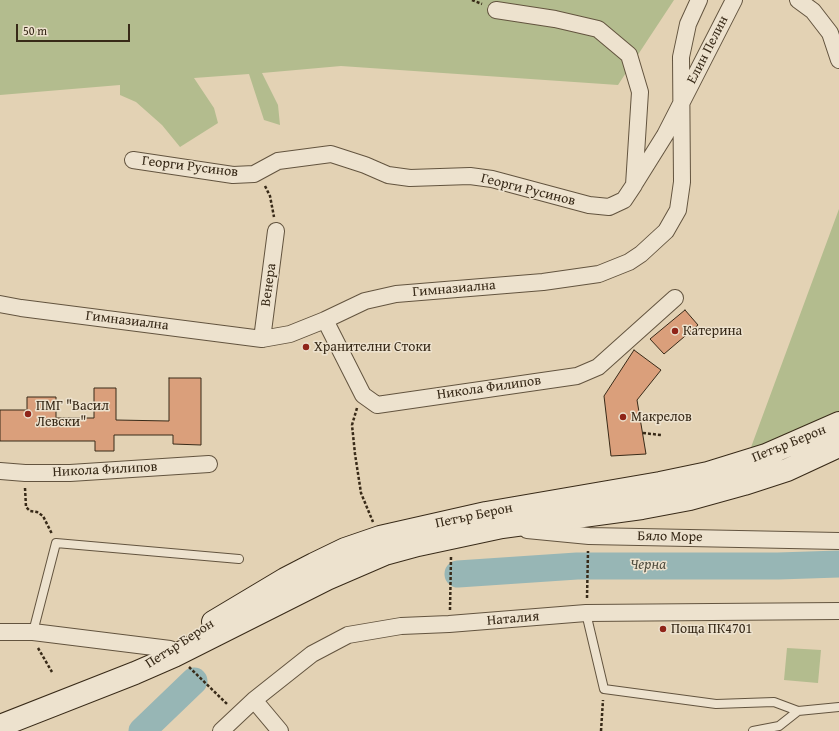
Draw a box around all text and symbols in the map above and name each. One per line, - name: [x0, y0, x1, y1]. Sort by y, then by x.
- street label: Елин Пелин: [684, 13, 732, 87]
- scale bar: [18, 16, 132, 42]
- text: 50 m: [23, 22, 47, 39]
- street label: Георги Русинов: [141, 153, 239, 181]
- street label: Георги Русинов: [479, 170, 577, 210]
- street label: Венера: [258, 262, 280, 308]
- street label: Гимназиална: [412, 277, 496, 301]
- street label: Гимназиална: [85, 308, 169, 334]
- place label: Катерина: [683, 323, 742, 339]
- marker: Катерина: [670, 326, 680, 336]
- place label: Хранителни Стоки: [314, 339, 431, 355]
- marker: Хранителни Стоки: [301, 342, 311, 352]
- street label: Никола Филипов: [436, 372, 542, 404]
- place label: ПМГ "Васил Левски": [36, 398, 109, 430]
- marker: ПМГ "Васил Левски": [23, 409, 33, 419]
- place label: Макрелов: [631, 409, 692, 425]
- marker: Макрелов: [618, 412, 628, 422]
- street label: Петър Берон: [749, 422, 829, 466]
- street label: Никола Филипов: [52, 459, 158, 481]
- street label: Петър Берон: [434, 500, 514, 532]
- street label: Бяло Море: [637, 528, 703, 546]
- water label: Черна: [630, 556, 666, 574]
- street label: Наталия: [486, 608, 540, 630]
- street label: Петър Берон: [142, 616, 218, 672]
- place label: Поща ПК4701: [671, 621, 752, 637]
- marker: Поща ПК4701: [658, 624, 668, 634]

